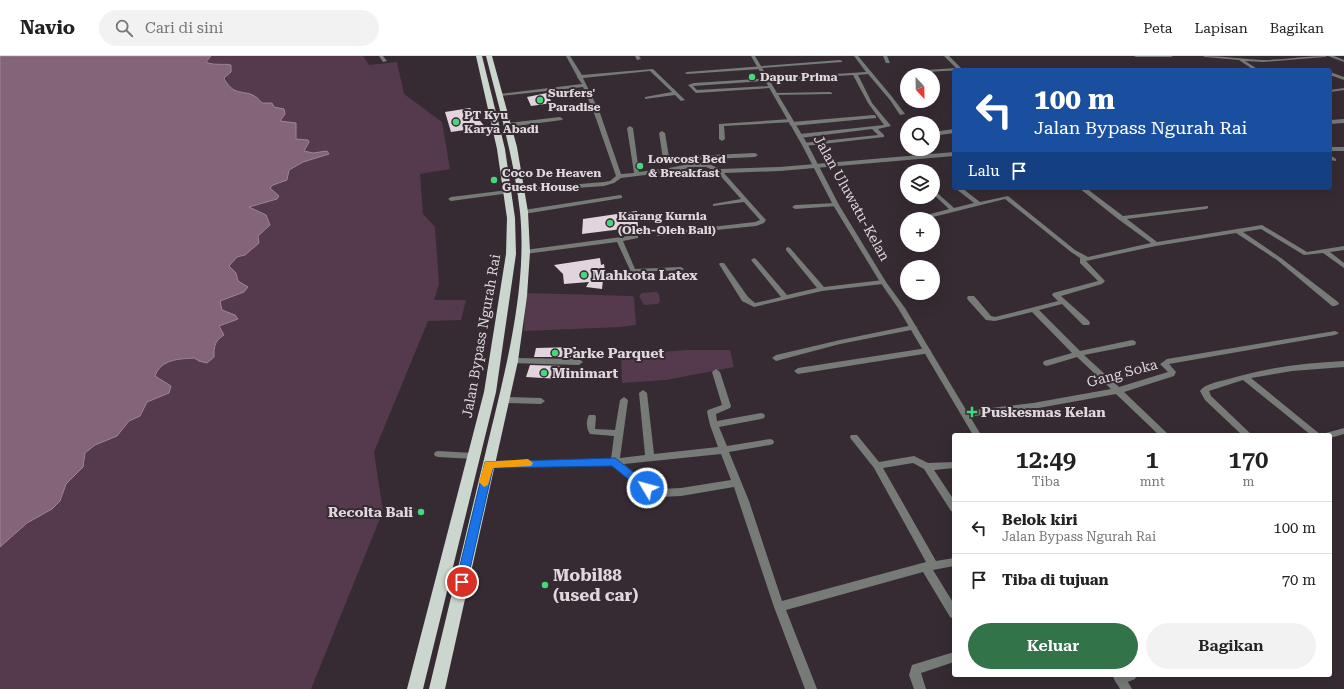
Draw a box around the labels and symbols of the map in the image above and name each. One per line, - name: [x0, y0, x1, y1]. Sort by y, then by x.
- north arrow: [900, 68, 940, 108]
- place label: Dapur Prima: [760, 70, 838, 84]
- marker: Dapur Prima: [747, 72, 757, 82]
- place label: Surfers' Paradise: [548, 86, 601, 114]
- marker: Surfers' Paradise: [535, 95, 545, 105]
- place label: PT Kyu Karya Abadi: [464, 108, 539, 136]
- marker: PT Kyu Karya Abadi: [451, 117, 461, 127]
- street label: Jalan Uluwatu-Kelan: [811, 132, 893, 264]
- place label: Lowcost Bed & Breakfast: [648, 152, 726, 180]
- marker: Lowcost Bed & Breakfast: [635, 161, 645, 171]
- place label: Coco De Heaven Guest House: [502, 166, 601, 194]
- marker: Coco De Heaven Guest House: [489, 175, 499, 185]
- place label: Karang Kurnia (Oleh-Oleh Bali): [618, 209, 716, 237]
- marker: Karang Kurnia (Oleh-Oleh Bali): [605, 218, 615, 228]
- street label: Jalan Bypass Ngurah Rai: [459, 252, 503, 419]
- place label: Mahkota Latex: [592, 267, 698, 283]
- marker: Mahkota Latex: [579, 270, 589, 280]
- place label: Parke Parquet: [563, 345, 664, 361]
- marker: Parke Parquet: [550, 348, 560, 358]
- street label: Gang Soka: [1085, 356, 1160, 390]
- place label: Minimart: [552, 365, 618, 381]
- marker: Minimart: [539, 368, 549, 378]
- place label: Puskesmas Kelan: [981, 404, 1106, 420]
- marker: Puskesmas Kelan: [966, 406, 978, 418]
- position arrow: [626, 467, 668, 509]
- place label: Recolta Bali: [328, 504, 413, 520]
- marker: Recolta Bali: [416, 507, 426, 517]
- pin: [445, 565, 479, 599]
- place label: Mobil88 (used car): [553, 565, 638, 605]
- marker: Mobil88 (used car): [540, 580, 550, 590]

